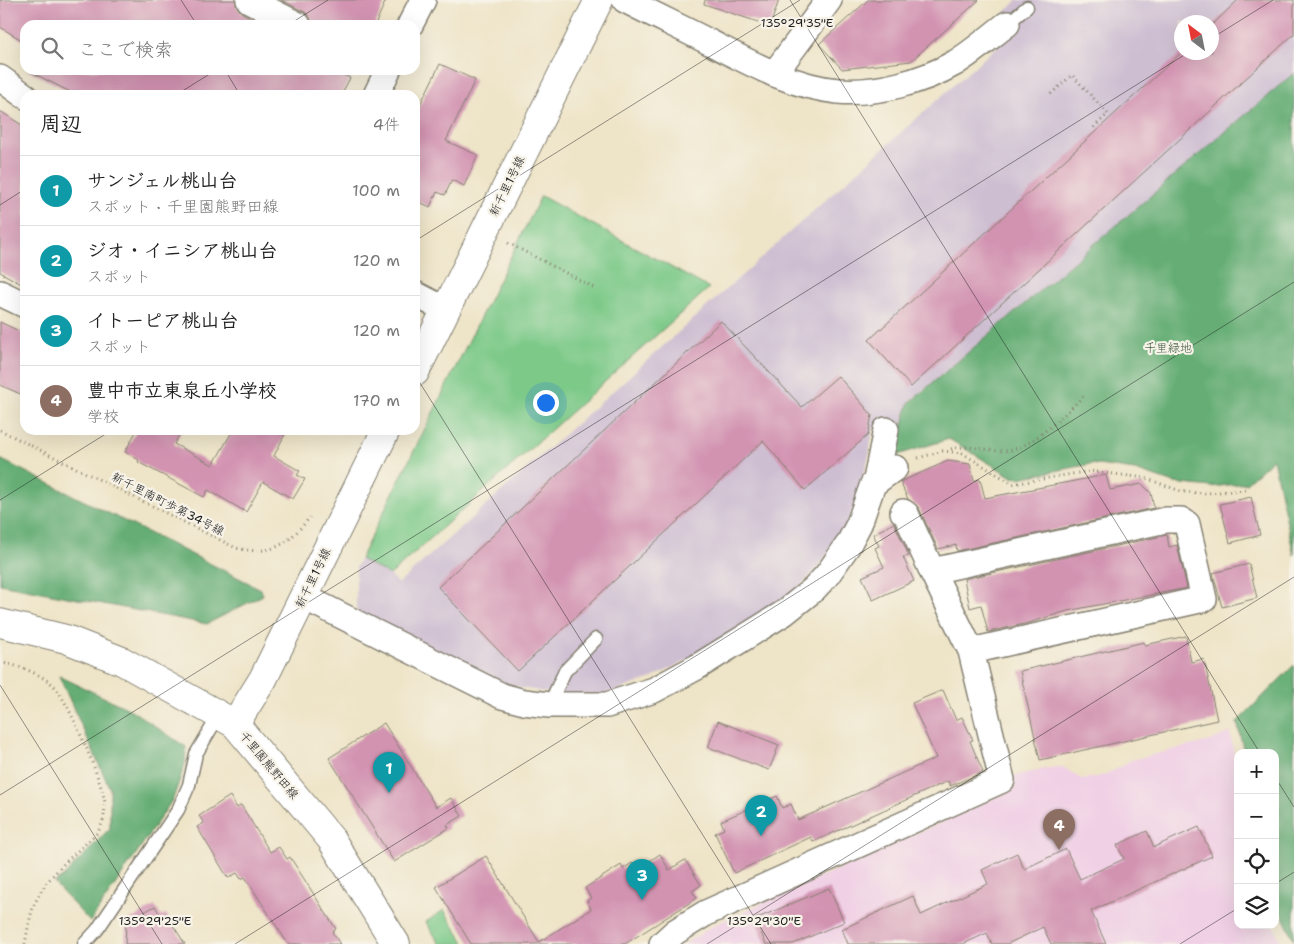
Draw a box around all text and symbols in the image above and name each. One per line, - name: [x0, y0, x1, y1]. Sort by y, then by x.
- text: 135°29'35"E: [761, 15, 833, 31]
- north arrow: [1174, 15, 1219, 60]
- search box: [20, 20, 420, 75]
- icon: search: [38, 34, 66, 62]
- text: ここで検索: [78, 37, 173, 62]
- text: 周辺: [40, 110, 82, 138]
- text: 4件: [373, 114, 400, 135]
- street label: 新千里1号線: [486, 153, 528, 219]
- text: サンジェル桃山台: [87, 168, 237, 193]
- text: 1: [52, 180, 60, 201]
- text: 100 m: [352, 180, 400, 201]
- text: スポット · 千里園熊野田線: [87, 196, 278, 217]
- text: ジオ・イニシア桃山台: [87, 238, 277, 263]
- text: 2: [50, 250, 62, 271]
- text: 120 m: [353, 250, 400, 271]
- text: スポット: [87, 266, 151, 287]
- text: イトーピア桃山台: [87, 308, 239, 333]
- text: 3: [50, 320, 62, 341]
- text: 120 m: [353, 320, 400, 341]
- text: スポット: [87, 336, 151, 357]
- park label: 千里緑地: [1144, 340, 1192, 356]
- text: 豊中市立東泉丘小学校: [87, 378, 277, 403]
- text: 4: [50, 390, 62, 411]
- text: 170 m: [353, 390, 400, 411]
- your location: [533, 390, 559, 416]
- text: 学校: [87, 406, 119, 427]
- street label: 新千里南町歩第34号線: [109, 469, 227, 539]
- street label: 新千里1号線: [292, 545, 334, 611]
- street label: 千里園熊野田線: [236, 728, 302, 802]
- map controls: [1234, 749, 1279, 929]
- button: +: [1234, 749, 1279, 794]
- pin: 1: [373, 752, 405, 793]
- button: −: [1234, 794, 1279, 839]
- pin: 2: [745, 795, 777, 836]
- pin: 4: [1043, 809, 1075, 850]
- button: locate: [1234, 839, 1279, 884]
- pin: 3: [626, 859, 658, 900]
- button: layers: [1234, 884, 1279, 929]
- text: 135°29'25"E: [119, 913, 191, 929]
- text: 135°29'30"E: [727, 913, 801, 929]

